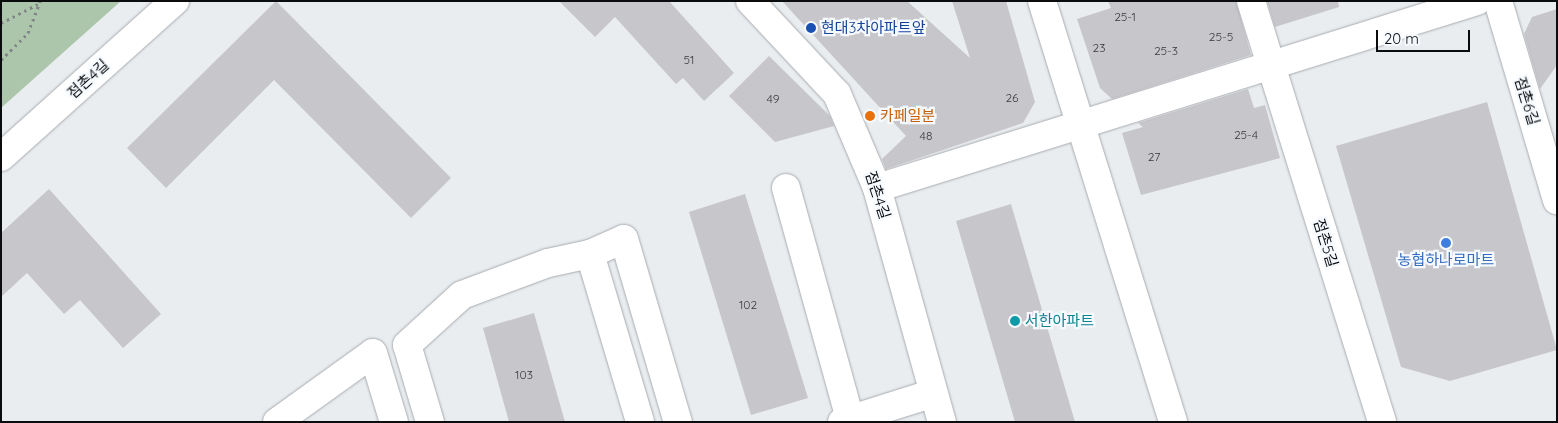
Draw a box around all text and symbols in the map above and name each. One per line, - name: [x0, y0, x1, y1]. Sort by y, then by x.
- house number: 25-1: [1114, 10, 1136, 24]
- place label: 현대3차아파트앞: [821, 19, 925, 37]
- scale bar: [1378, 20, 1472, 52]
- marker: 현대3차아파트앞: [805, 22, 817, 34]
- text: 20 m: [1384, 29, 1419, 48]
- house number: 25-5: [1209, 30, 1233, 44]
- house number: 23: [1093, 41, 1105, 55]
- house number: 25-3: [1154, 44, 1178, 58]
- house number: 51: [684, 53, 694, 67]
- street label: 점촌4길: [64, 56, 112, 102]
- street label: 점촌6길: [1511, 75, 1543, 127]
- house number: 26: [1005, 91, 1019, 105]
- house number: 49: [767, 92, 779, 106]
- place label: 카페일분: [880, 107, 935, 125]
- marker: 카페일분: [864, 110, 876, 122]
- house number: 25-4: [1234, 128, 1258, 142]
- house number: 48: [920, 129, 932, 143]
- house number: 27: [1148, 150, 1160, 164]
- street label: 점촌4길: [862, 169, 894, 221]
- street label: 점촌5길: [1310, 217, 1342, 269]
- marker: 농협하나로마트: [1440, 237, 1452, 249]
- place label: 농협하나로마트: [1398, 251, 1494, 269]
- house number: 102: [739, 298, 757, 312]
- place label: 서한아파트: [1025, 312, 1094, 330]
- marker: 서한아파트: [1009, 315, 1021, 327]
- house number: 103: [515, 368, 533, 382]

